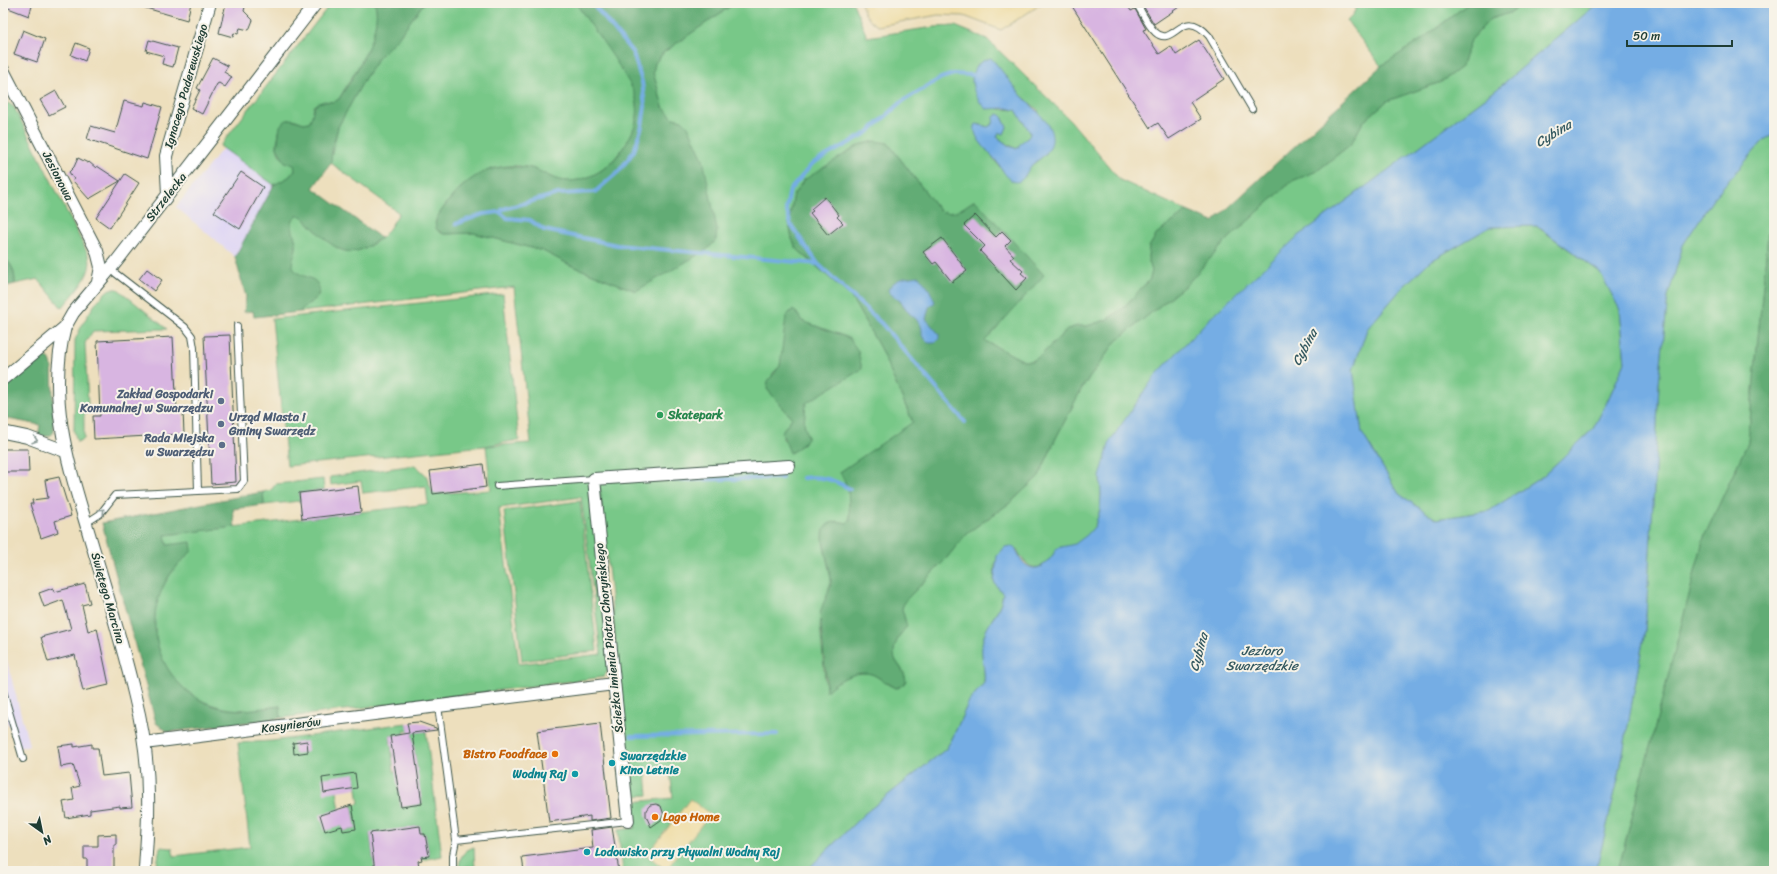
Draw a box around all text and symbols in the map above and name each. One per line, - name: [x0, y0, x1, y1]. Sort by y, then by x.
- street label: Ignacego Paderewskiego: [157, 21, 214, 152]
- scale bar: [1627, 22, 1732, 48]
- text: 50 m: [1633, 25, 1660, 47]
- water label: Cybina: [1531, 113, 1577, 153]
- street label: Jesionowa: [36, 146, 80, 206]
- street label: Strzelecka: [140, 168, 192, 226]
- water label: Cybina: [1285, 323, 1324, 370]
- place label: Zakład Gospodarki Komunalnej w Swarzędzu: [79, 383, 214, 419]
- marker: Zakład Gospodarki Komunalnej w Swarzędzu: [216, 396, 226, 406]
- place label: Skatepark: [667, 404, 724, 426]
- place label: Urząd Miasta i Gminy Swarzędz: [228, 406, 317, 442]
- marker: Skatepark: [655, 410, 665, 420]
- marker: Urząd Miasta i Gminy Swarzędz: [216, 419, 226, 429]
- place label: Rada Miejska w Swarzędzu: [143, 427, 215, 463]
- one-way arrow: [31, 435, 38, 443]
- marker: Rada Miejska w Swarzędzu: [217, 440, 227, 450]
- one-way arrow: [98, 508, 105, 516]
- street label: Ścieżka imienia Piotra Choryńskiego: [588, 542, 630, 734]
- street label: Świętego Marcina: [84, 550, 132, 646]
- water label: Cybina: [1182, 629, 1215, 674]
- water label: Jezioro Swarzędzkie: [1226, 639, 1299, 677]
- street label: Kosynierów: [260, 710, 323, 740]
- place label: Bistro Foodface: [463, 743, 547, 765]
- place label: Swarzędzkie Kino Letnie: [619, 745, 687, 781]
- marker: Bistro Foodface: [550, 749, 560, 759]
- marker: Swarzędzkie Kino Letnie: [607, 758, 617, 768]
- place label: Wodny Raj: [512, 763, 568, 785]
- marker: Wodny Raj: [570, 769, 580, 779]
- place label: Lago Home: [663, 806, 720, 828]
- north arrow: [22, 812, 62, 852]
- marker: Lago Home: [650, 812, 660, 822]
- text: N: [38, 829, 56, 850]
- place label: Lodowisko przy Pływalni Wodny Raj: [595, 841, 781, 863]
- marker: Lodowisko przy Pływalni Wodny Raj: [582, 847, 592, 857]

